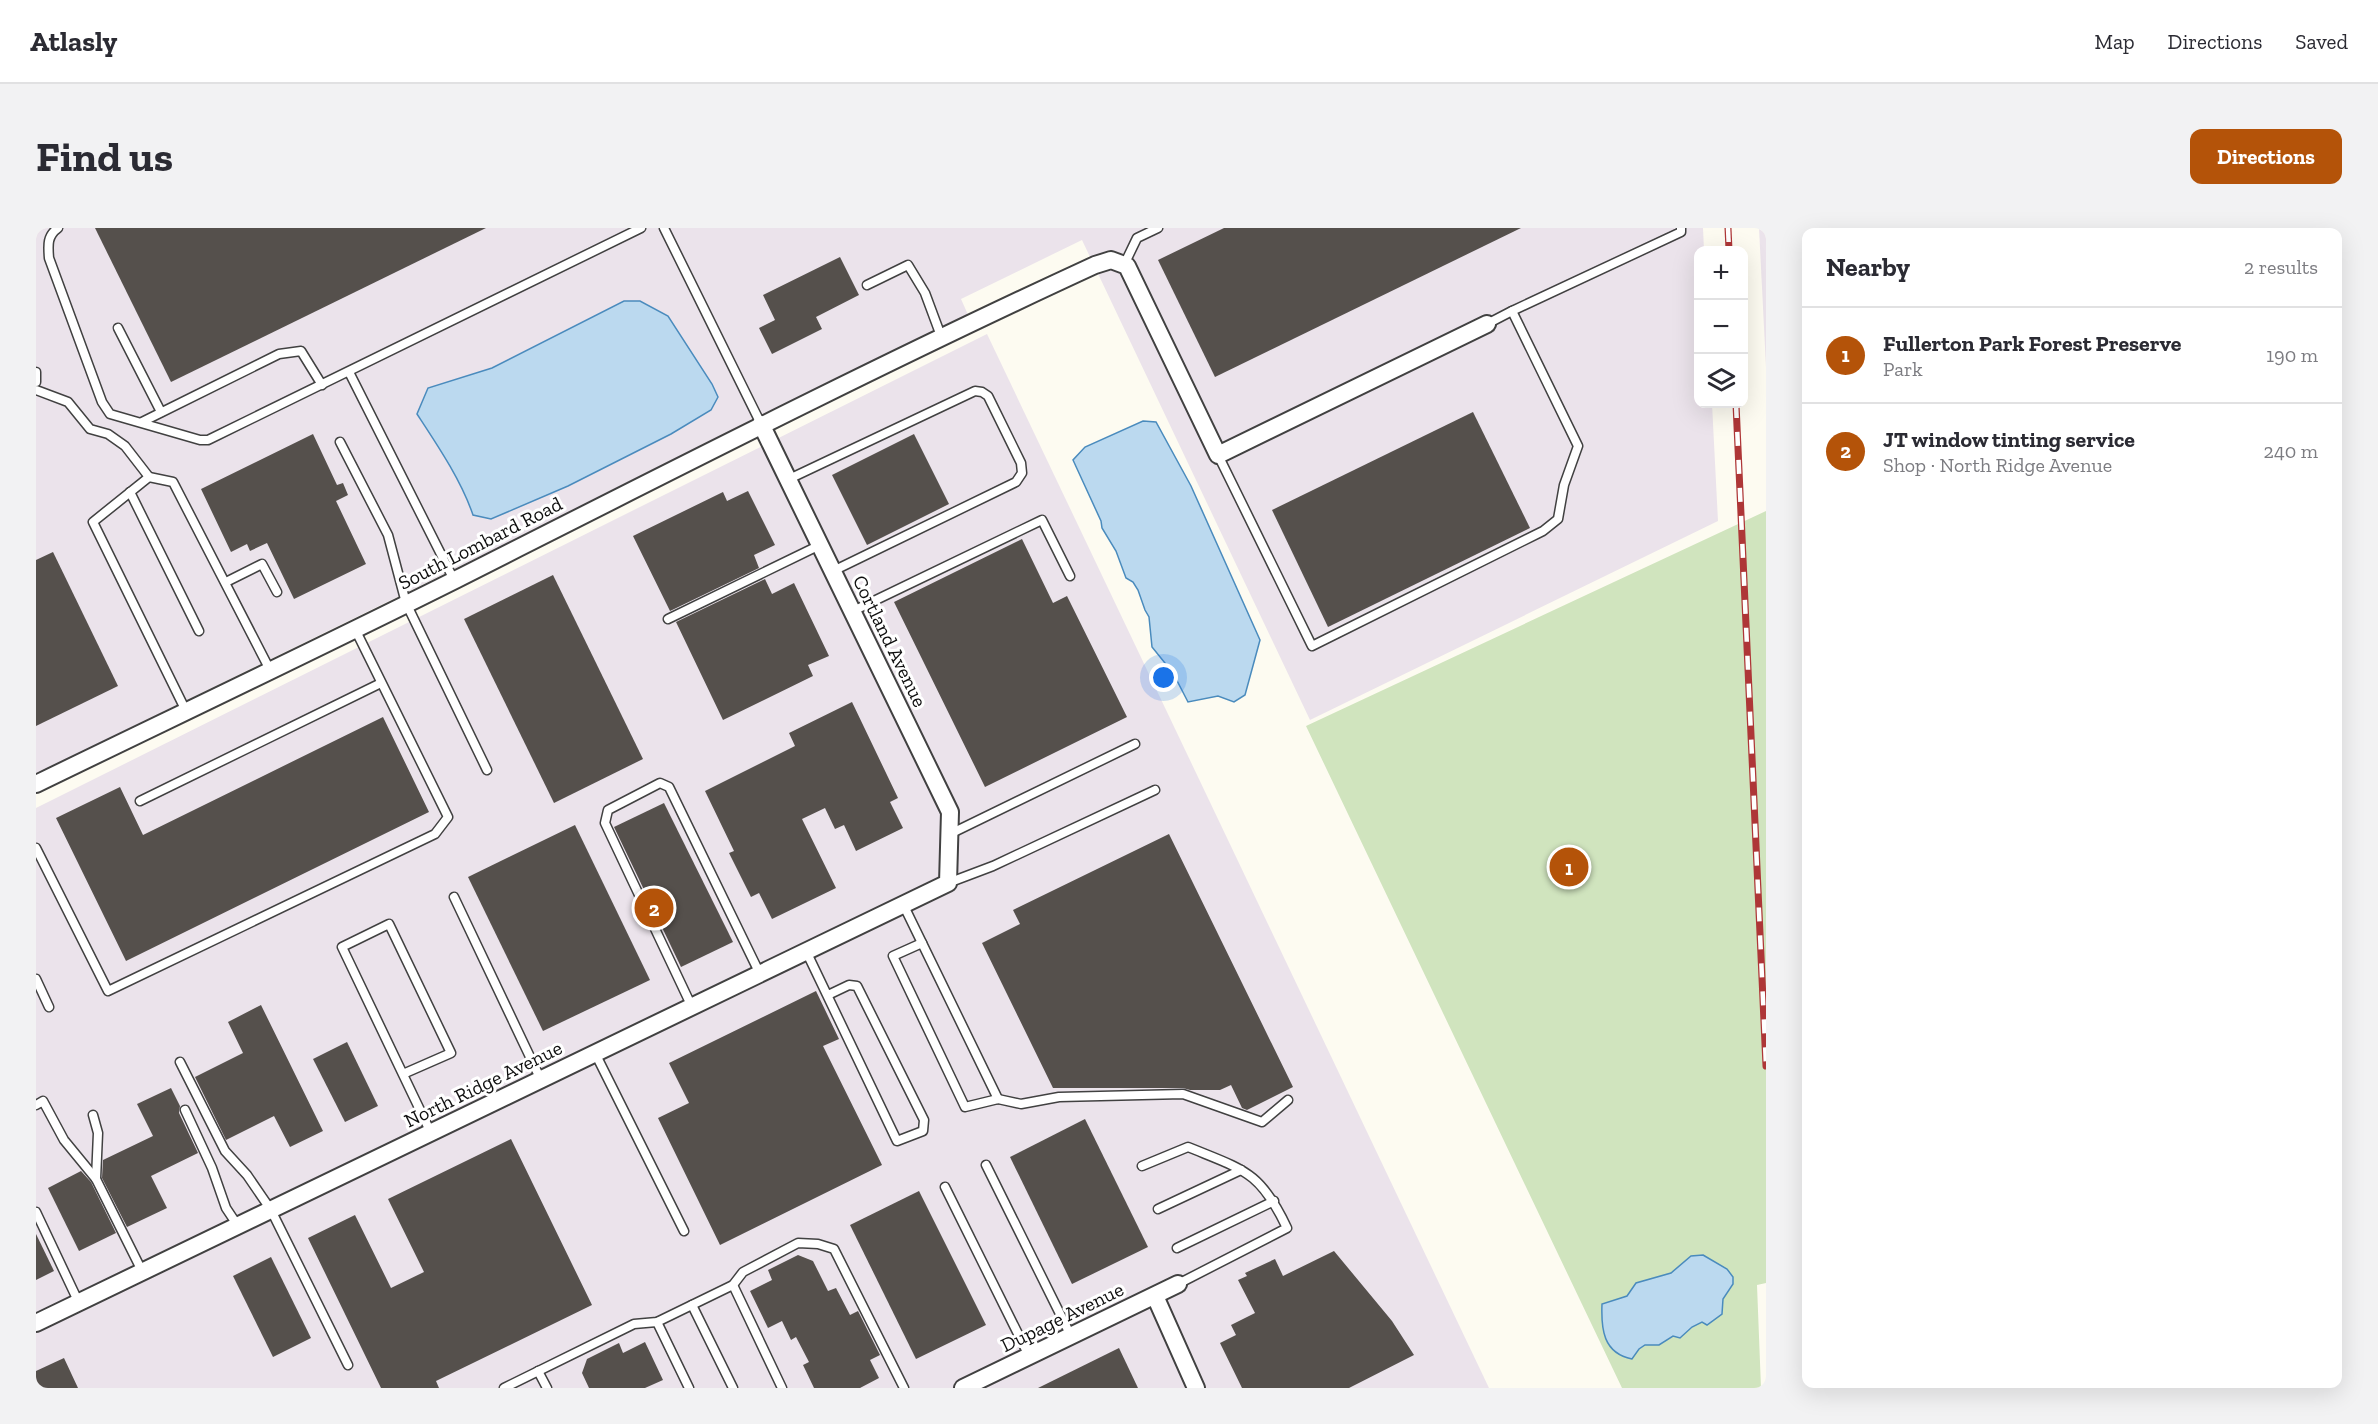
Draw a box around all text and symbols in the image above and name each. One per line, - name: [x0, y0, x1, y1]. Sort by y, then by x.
- text: Atlasly: [30, 25, 117, 58]
- text: Map: [2095, 29, 2135, 54]
- text: Directions: [2168, 29, 2262, 54]
- text: Saved: [2295, 29, 2348, 54]
- button: Directions: [2190, 129, 2342, 184]
- text: Find us: [36, 131, 173, 182]
- map controls: [1694, 246, 1748, 408]
- button: +: [1694, 246, 1748, 300]
- text: Nearby: [1826, 251, 1910, 283]
- text: 2 results: [2244, 255, 2318, 279]
- button: −: [1694, 300, 1748, 354]
- text: Fullerton Park Forest Preserve: [1883, 330, 2181, 357]
- text: 1: [1841, 343, 1850, 367]
- text: 190 m: [2266, 343, 2318, 367]
- button: layers: [1694, 354, 1748, 408]
- text: Park: [1883, 357, 1923, 381]
- text: JT window tinting service: [1883, 426, 2135, 453]
- text: 2: [1840, 439, 1851, 463]
- text: 240 m: [2264, 439, 2318, 463]
- text: Shop · North Ridge Avenue: [1883, 453, 2112, 477]
- street label: South Lombard Road: [394, 491, 566, 595]
- street label: Cortland Avenue: [848, 571, 932, 711]
- your location: [1149, 663, 1178, 692]
- pin: 1: [1550, 844, 1588, 890]
- pin: 2: [634, 886, 674, 930]
- street label: North Ridge Avenue: [400, 1035, 566, 1133]
- street label: Dupage Avenue: [997, 1277, 1127, 1357]

